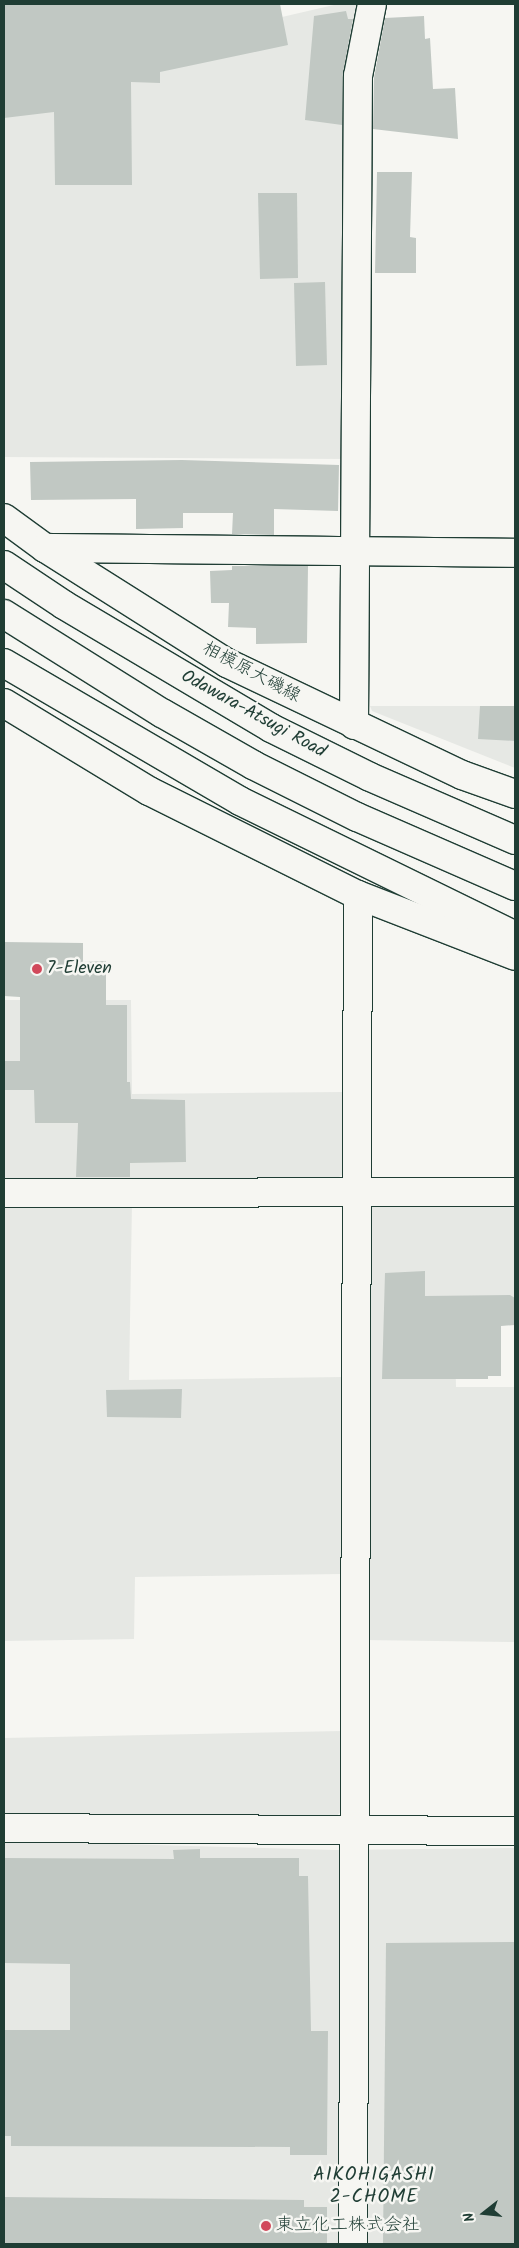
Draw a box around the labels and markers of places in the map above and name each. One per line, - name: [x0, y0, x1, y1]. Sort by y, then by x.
- place label: 7-Eleven: [47, 958, 112, 980]
- marker: 7-Eleven: [31, 963, 43, 975]
- place label: 東立化工株式会社: [276, 2215, 420, 2237]
- marker: 東立化工株式会社: [260, 2220, 272, 2232]

